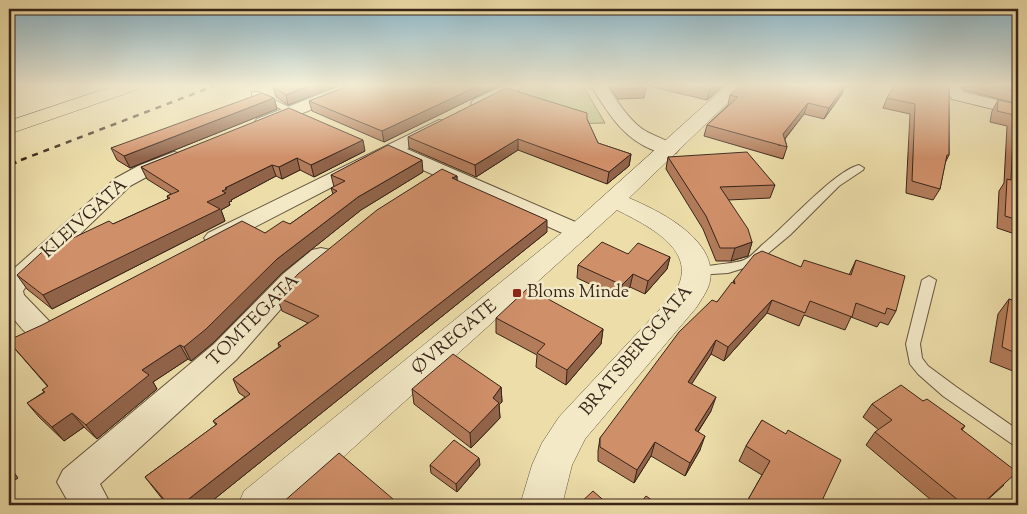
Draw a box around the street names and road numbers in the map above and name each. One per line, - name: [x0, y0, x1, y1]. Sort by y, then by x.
- street label: KLEIVGATA: [36, 173, 134, 265]
- street label: TOMTEGATA: [202, 269, 306, 373]
- street label: BRATSBERGGATA: [575, 280, 700, 422]
- street label: ØVREGATE: [407, 294, 503, 382]

